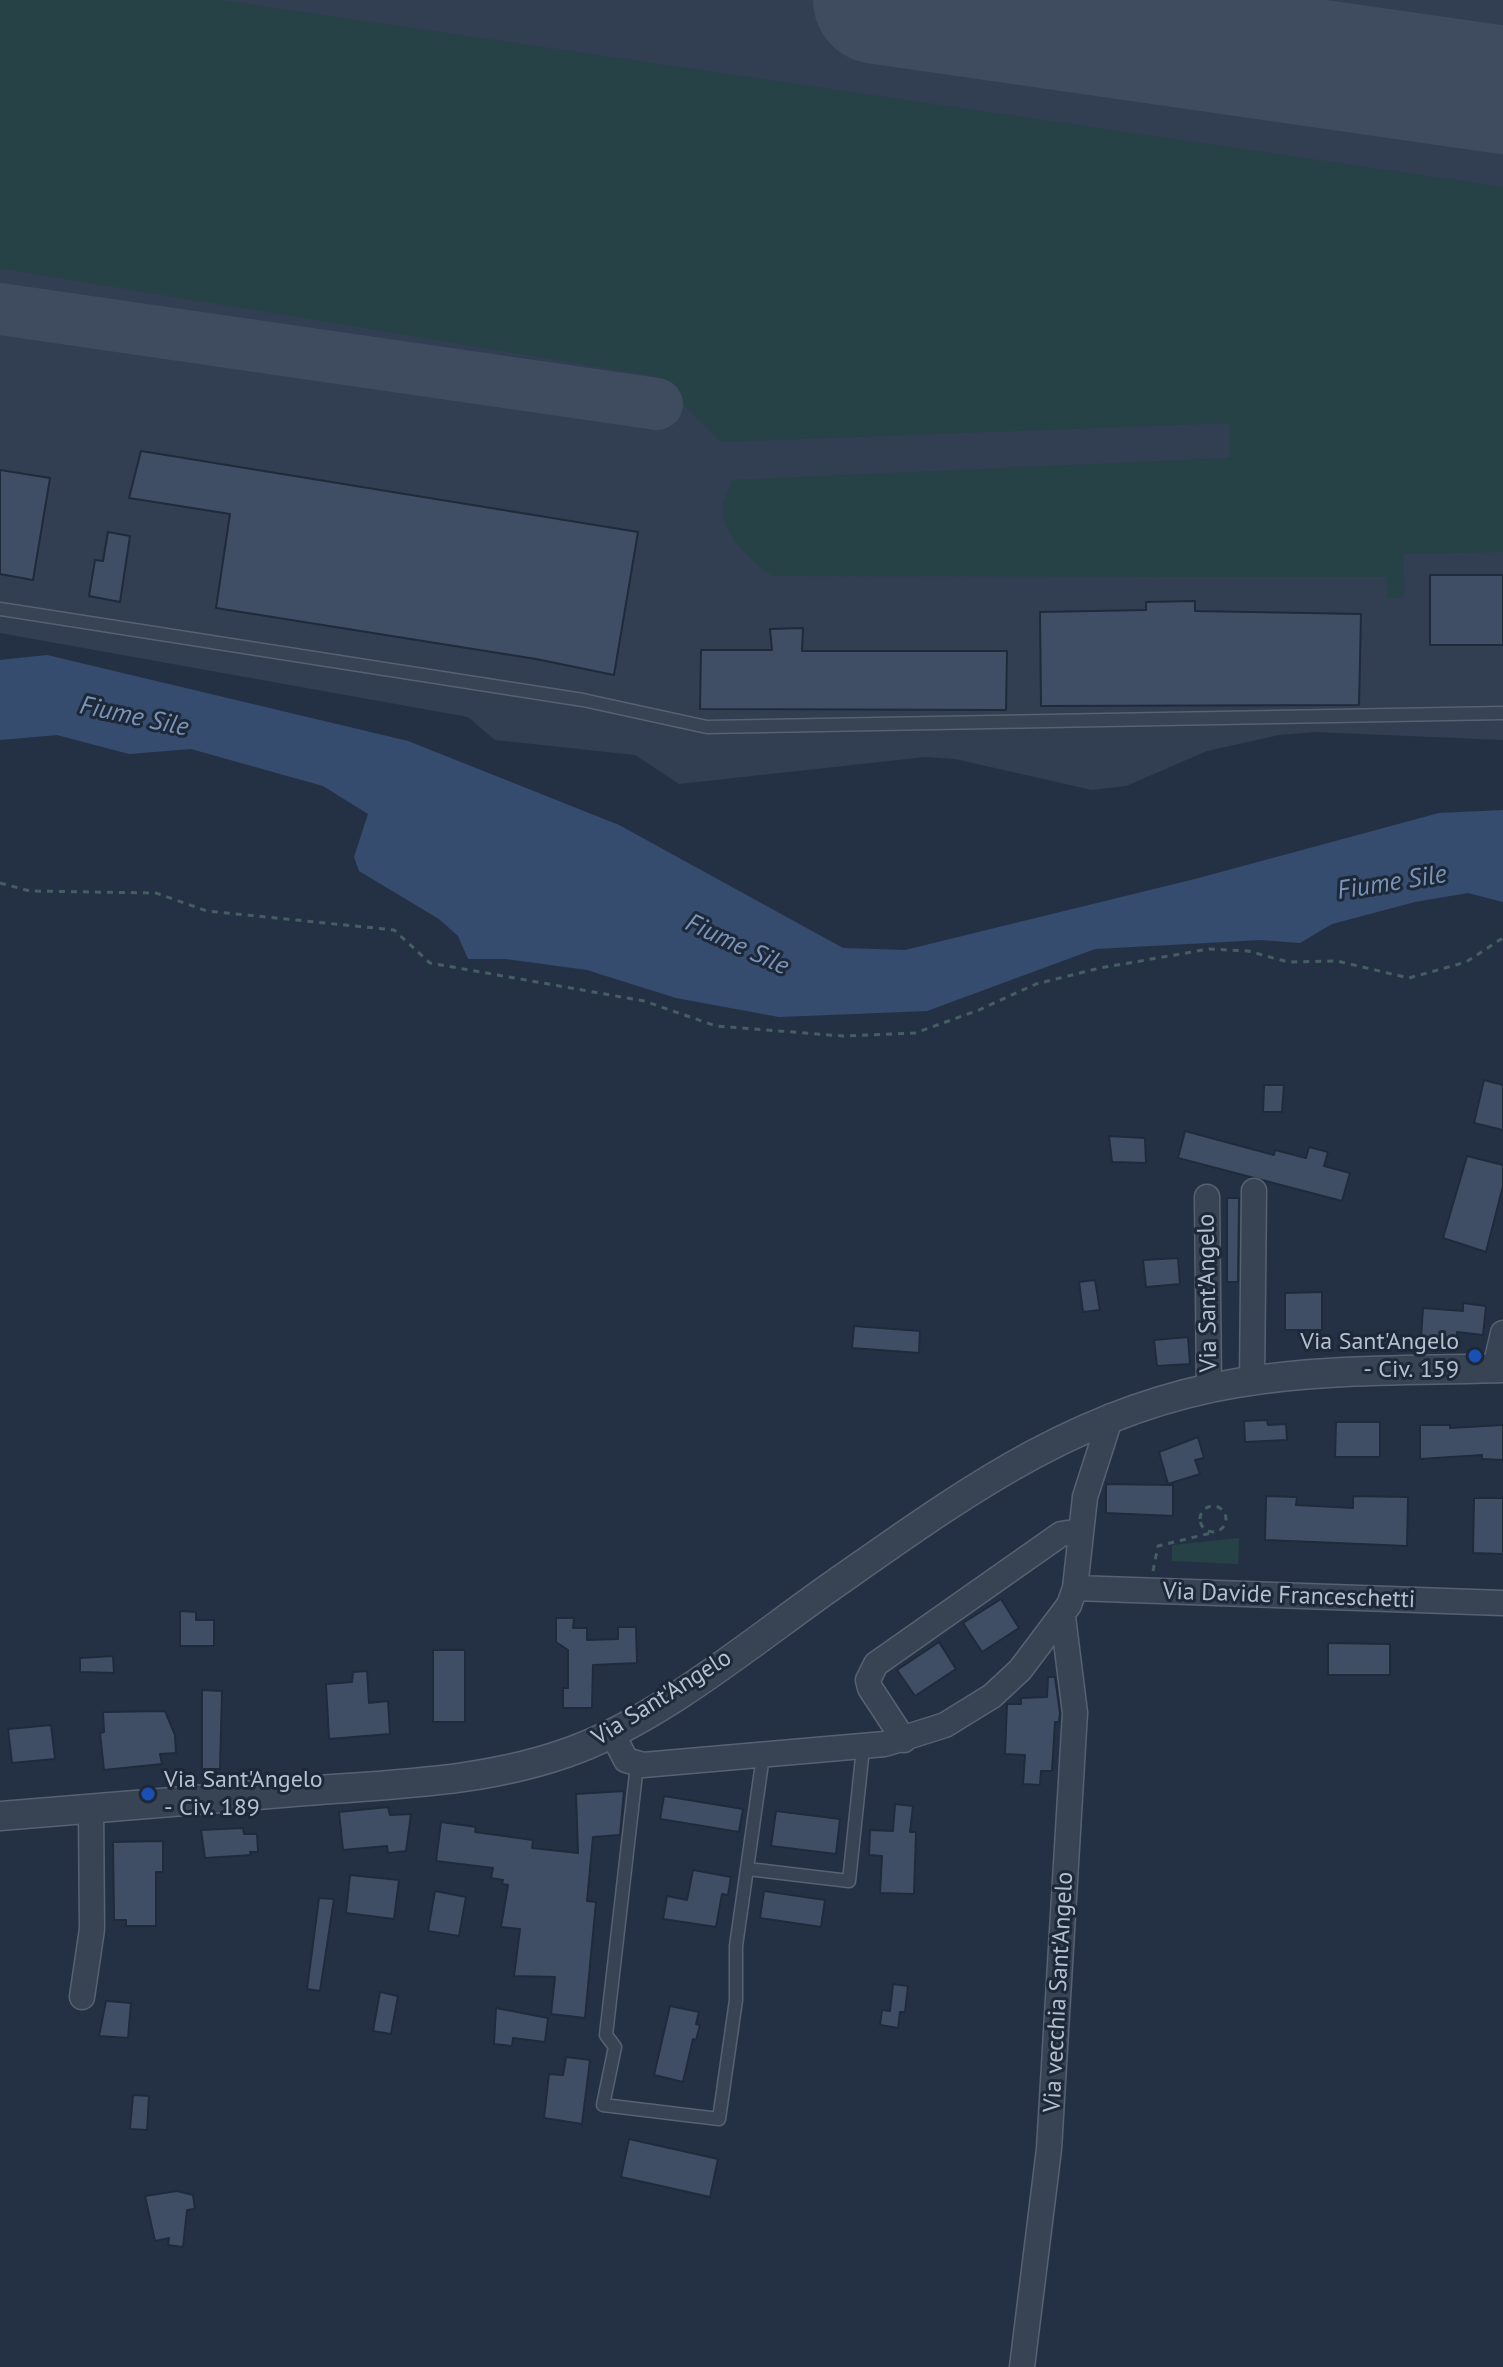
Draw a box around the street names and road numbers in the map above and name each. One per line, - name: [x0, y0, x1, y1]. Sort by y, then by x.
- street label: Via Sant'Angelo: [1192, 1213, 1224, 1373]
- street label: Via Davide Franceschetti: [1162, 1577, 1416, 1615]
- street label: Via Sant'Angelo: [587, 1644, 737, 1752]
- street label: Via vecchia Sant'Angelo: [1038, 1871, 1080, 2113]

